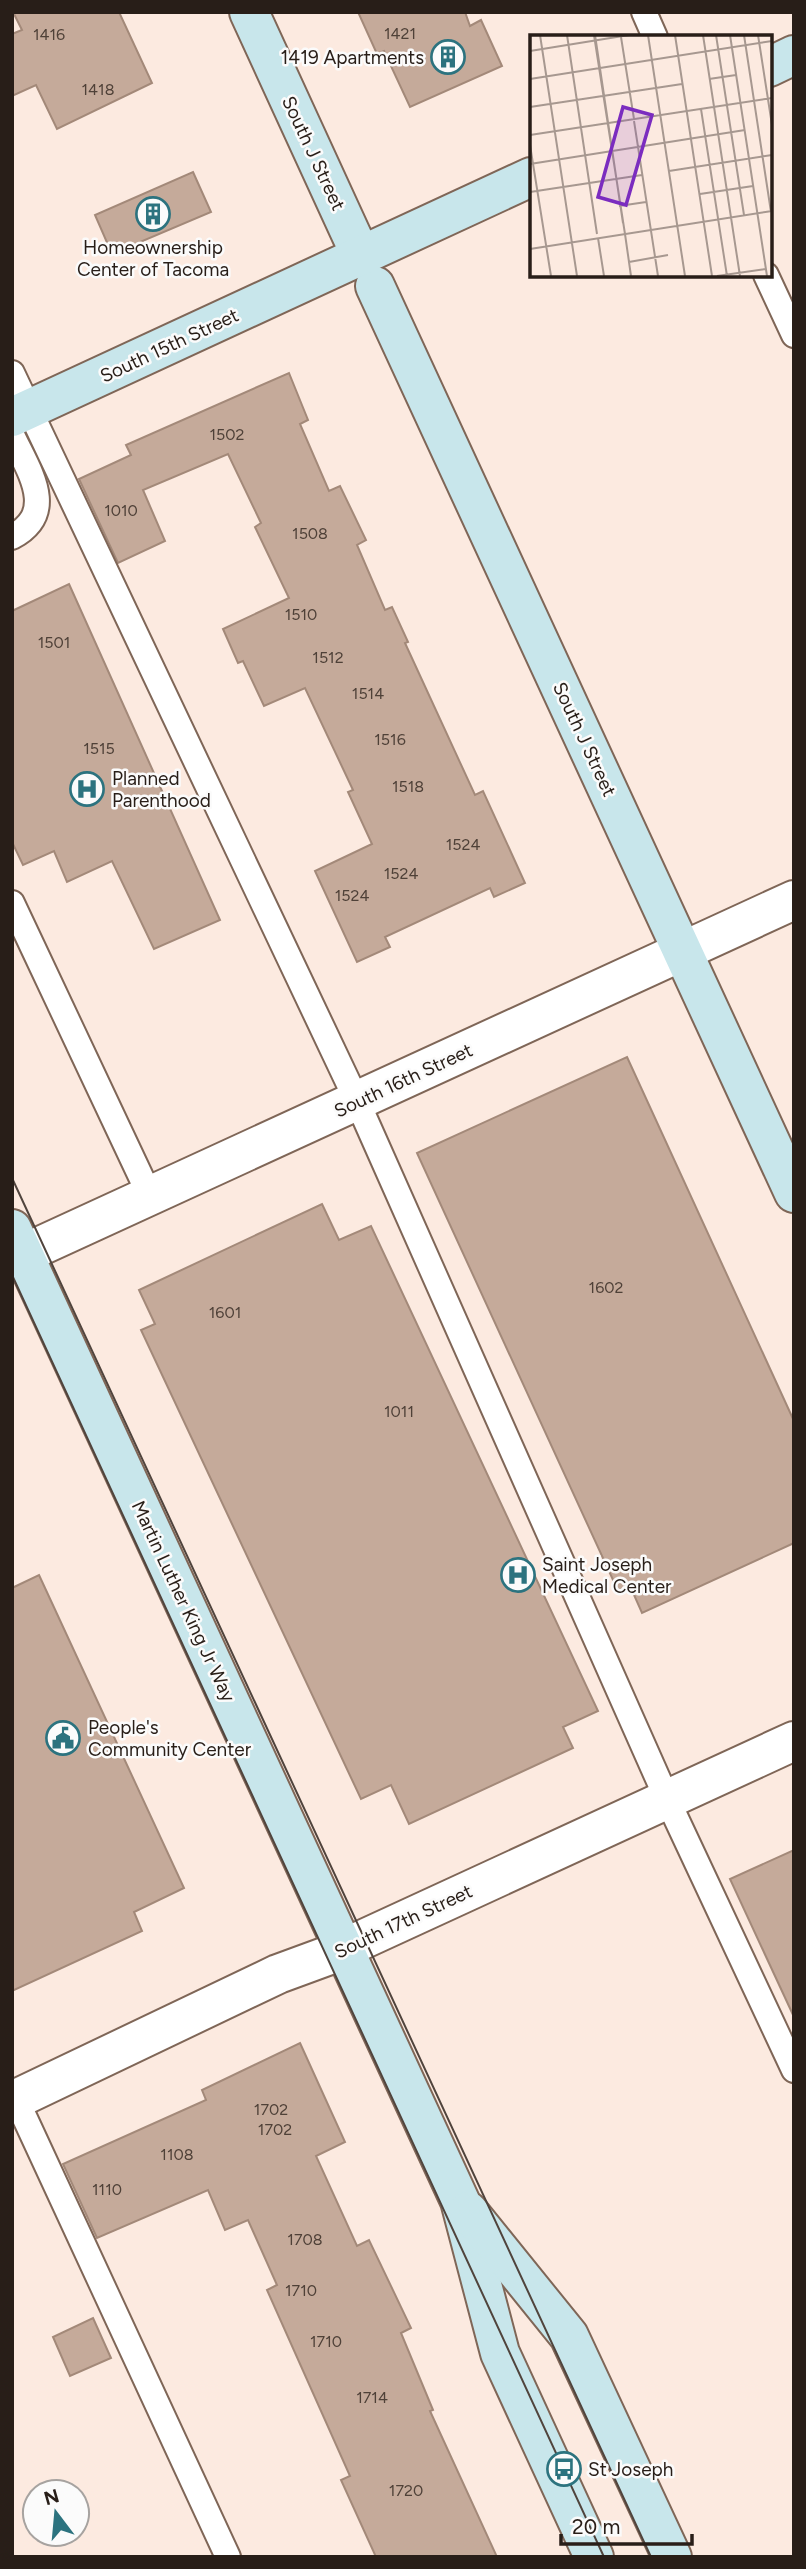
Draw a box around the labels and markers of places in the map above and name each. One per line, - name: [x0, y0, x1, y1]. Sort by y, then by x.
- building icon: 1419 Apartments: [429, 38, 467, 76]
- place label: 1419 Apartments: [280, 46, 424, 69]
- building icon: Homeownership Center of Tacoma: [134, 195, 172, 233]
- place label: Homeownership Center of Tacoma: [77, 236, 229, 281]
- place label: Planned Parenthood: [112, 767, 211, 812]
- hospital icon: Planned Parenthood: [68, 770, 106, 808]
- place label: Saint Joseph Medical Center: [542, 1553, 672, 1598]
- hospital icon: Saint Joseph Medical Center: [499, 1556, 537, 1594]
- place label: People's Community Center: [88, 1716, 252, 1761]
- public building icon: People's Community Center: [44, 1719, 82, 1757]
- bus stop icon: St Joseph: [545, 2450, 583, 2488]
- place label: St Joseph: [588, 2458, 673, 2481]

